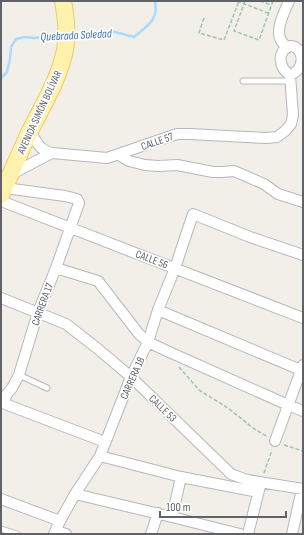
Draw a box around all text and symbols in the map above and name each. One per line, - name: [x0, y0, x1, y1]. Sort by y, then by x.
- water label: Quebrada Soledad: [40, 26, 113, 45]
- street label: AVENIDA SIMÓN BOLÍVAR: [14, 68, 65, 157]
- street label: CALLE 57: [139, 130, 176, 153]
- street label: CALLE 56: [134, 247, 170, 272]
- street label: CARRERA 17: [29, 281, 56, 327]
- street label: CARRERA 18: [117, 355, 148, 401]
- street label: CALLE 53: [146, 392, 179, 425]
- scale bar: [160, 493, 286, 519]
- text: 100 m: [166, 500, 191, 515]

